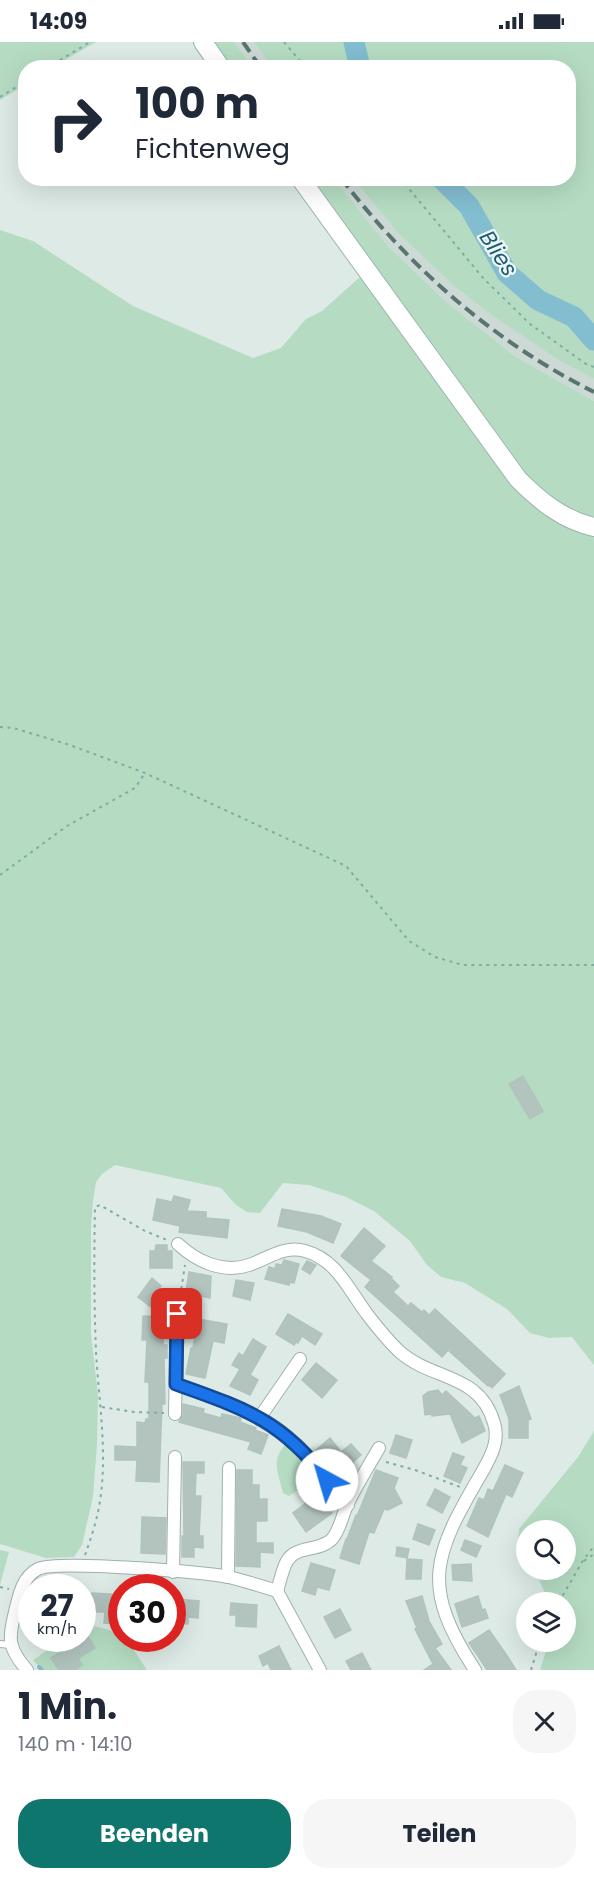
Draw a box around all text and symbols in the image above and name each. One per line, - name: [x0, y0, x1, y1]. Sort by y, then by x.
- text: 14:09: [30, 6, 87, 37]
- text: 100 m: [135, 74, 259, 133]
- icon: right: [36, 84, 114, 162]
- text: Fichtenweg: [135, 130, 290, 167]
- water label: Blies: [472, 224, 525, 282]
- pin: [151, 1288, 202, 1339]
- icon: arrive: [160, 1297, 193, 1330]
- position arrow: [295, 1448, 359, 1512]
- map controls: [516, 1520, 576, 1652]
- button: search: [516, 1520, 576, 1580]
- speed limit sign: 30: [108, 1574, 186, 1652]
- text: 27: [40, 1584, 74, 1627]
- button: layers: [516, 1592, 576, 1652]
- text: km/h: [37, 1618, 77, 1639]
- text: 1 Min.: [18, 1681, 117, 1732]
- button: close: [513, 1690, 576, 1753]
- text: 140 m · 14:10: [18, 1730, 133, 1758]
- button: Beenden: [18, 1799, 291, 1868]
- button: Teilen: [303, 1799, 576, 1868]

